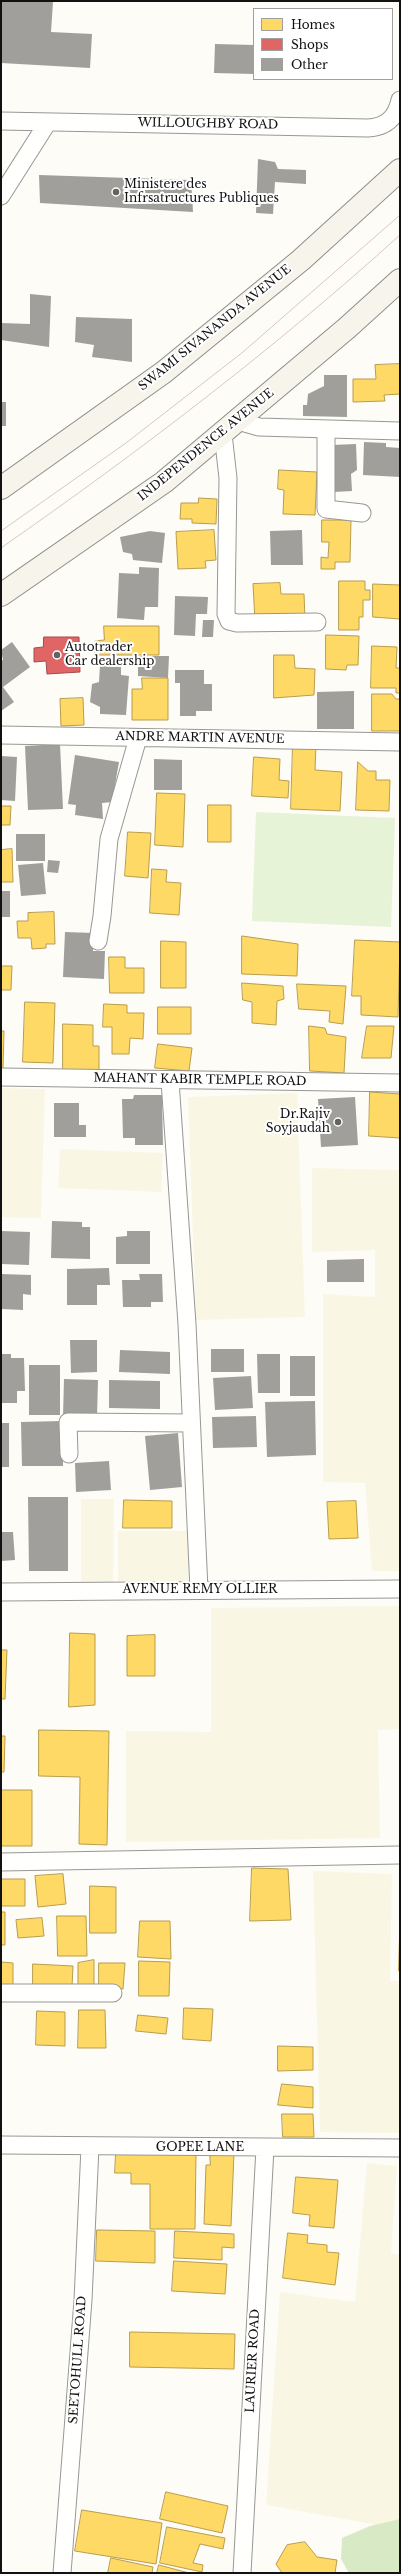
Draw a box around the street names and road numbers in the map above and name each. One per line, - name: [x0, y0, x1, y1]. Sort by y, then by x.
- street label: WILLOUGHBY ROAD: [138, 116, 278, 132]
- street label: SWAMI SIVANANDA AVENUE: [136, 262, 294, 394]
- street label: INDEPENDENCE AVENUE: [135, 386, 277, 504]
- street label: ANDRE MARTIN AVENUE: [115, 729, 285, 747]
- street label: MAHANT KABIR TEMPLE ROAD: [93, 1071, 307, 1089]
- street label: AVENUE REMY OLLIER: [122, 1583, 278, 1597]
- street label: GOPEE LANE: [156, 2141, 244, 2155]
- street label: SEETOHULL ROAD: [66, 2296, 90, 2424]
- street label: LAURIER ROAD: [243, 2309, 263, 2413]

